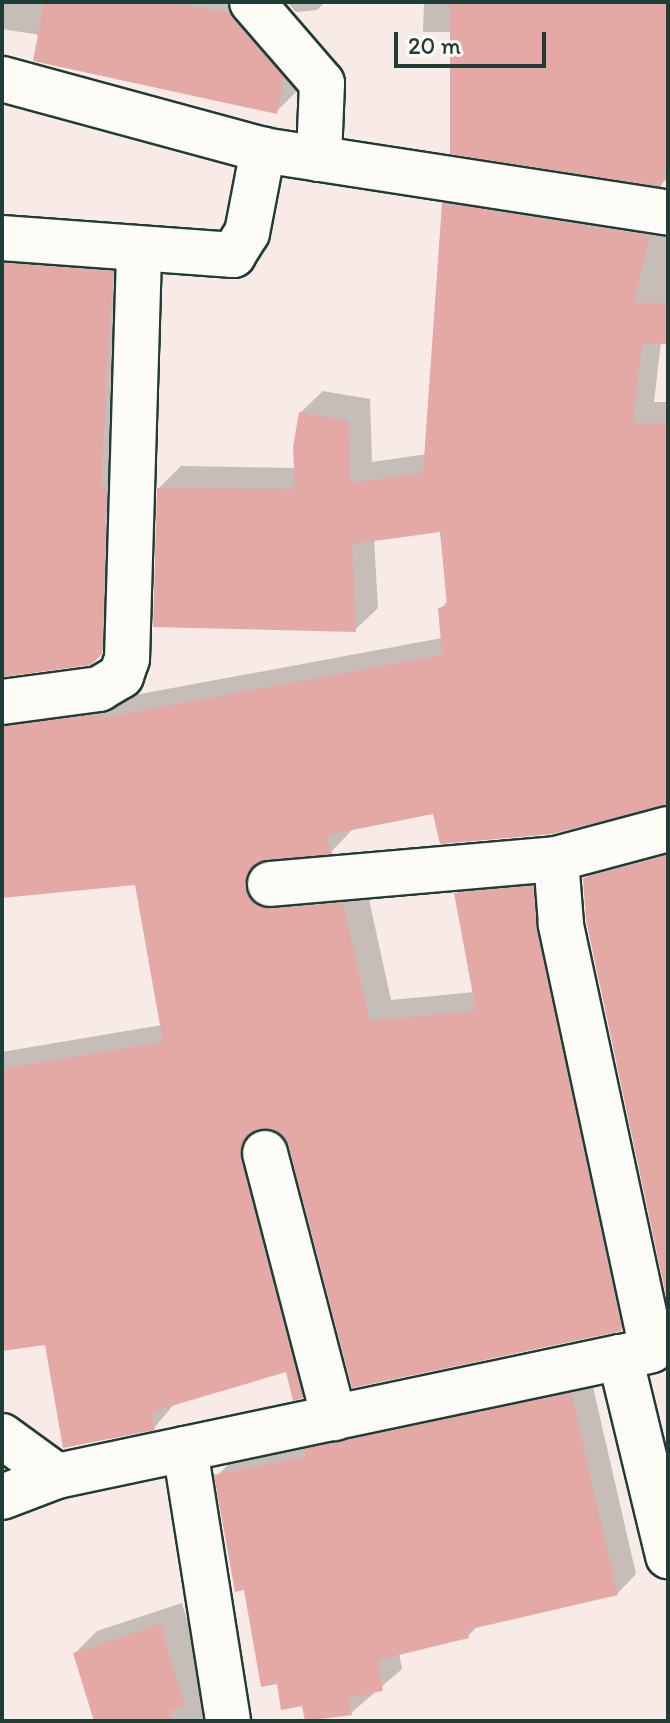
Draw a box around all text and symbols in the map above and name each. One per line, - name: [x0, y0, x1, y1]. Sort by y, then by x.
- scale bar: [398, 16, 550, 66]
- text: 20 m: [408, 31, 461, 60]

